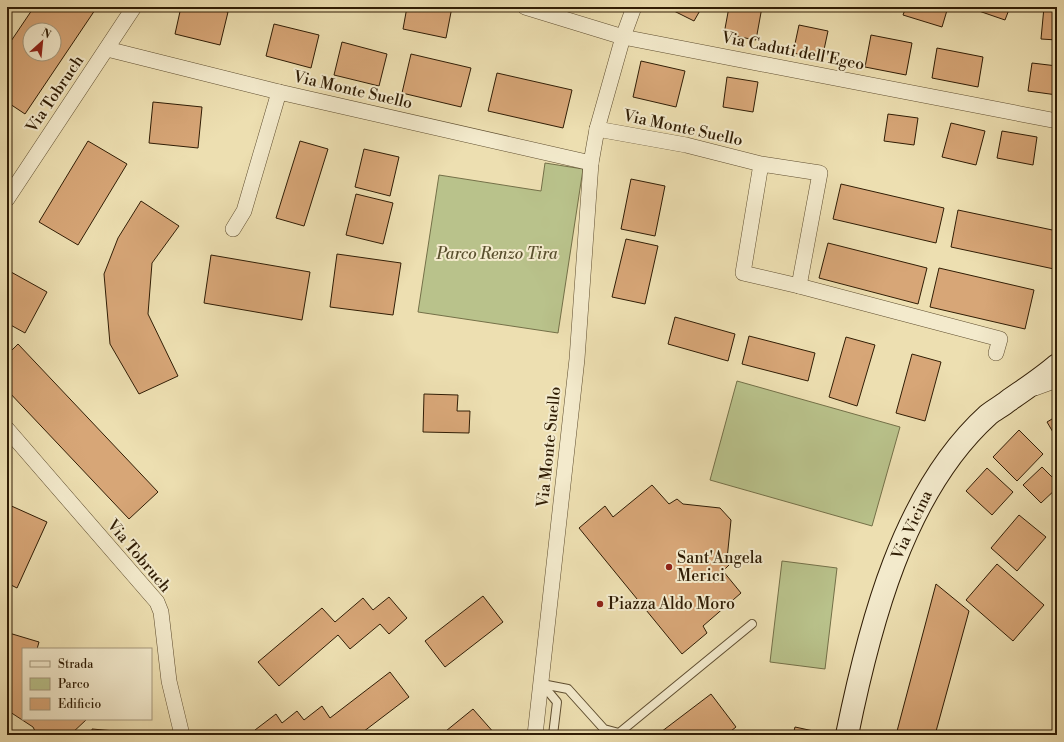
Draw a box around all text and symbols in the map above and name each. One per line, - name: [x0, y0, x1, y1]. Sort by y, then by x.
- north arrow: [22, 22, 62, 62]
- text: N: [39, 26, 53, 42]
- street label: Via Caduti dell'Egeo: [719, 27, 866, 75]
- street label: Via Tobruch: [21, 51, 88, 137]
- street label: Via Monte Suello: [291, 66, 415, 113]
- street label: Via Monte Suello: [620, 105, 745, 150]
- park label: Parco Renzo Tira: [435, 244, 558, 264]
- street label: Via Monte Suello: [533, 385, 565, 510]
- street label: Via Vicina: [887, 486, 937, 564]
- street label: Via Tobruch: [102, 515, 176, 597]
- place label: Sant'Angela Merici: [677, 548, 763, 586]
- marker: Sant'Angela Merici: [664, 562, 674, 572]
- place label: Piazza Aldo Moro: [608, 594, 735, 614]
- marker: Piazza Aldo Moro: [595, 599, 605, 609]
- legend: [22, 648, 152, 720]
- text: Strada: [58, 657, 94, 672]
- text: Parco: [58, 677, 90, 692]
- text: Edificio: [58, 697, 101, 712]

